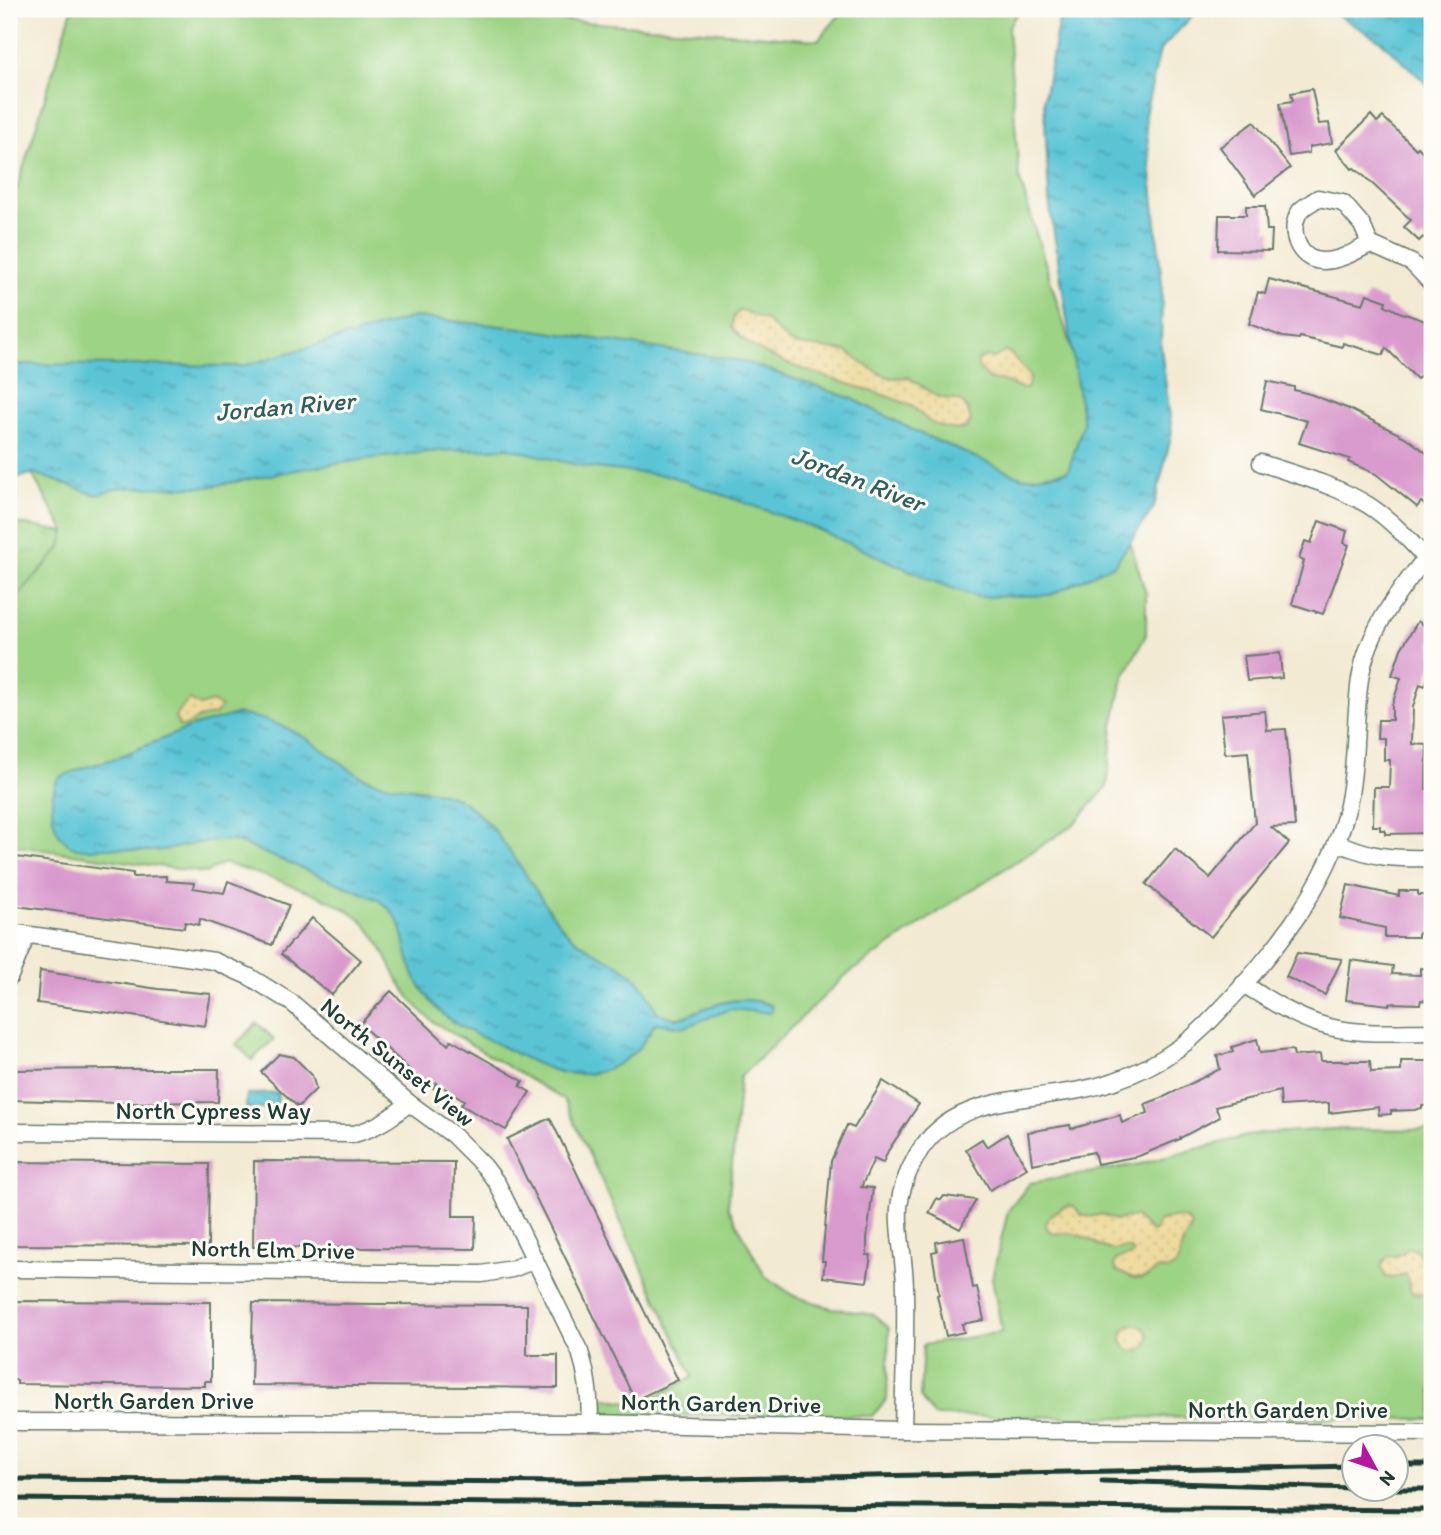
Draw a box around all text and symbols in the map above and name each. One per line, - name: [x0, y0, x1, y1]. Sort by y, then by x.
- water label: Jordan River: [214, 384, 359, 428]
- water label: Jordan River: [787, 439, 932, 520]
- street label: North Sunset View: [315, 991, 481, 1133]
- street label: North Cypress Way: [115, 1096, 311, 1125]
- street label: North Elm Drive: [191, 1233, 355, 1265]
- street label: North Garden Drive: [54, 1386, 254, 1415]
- street label: North Garden Drive: [620, 1387, 822, 1419]
- street label: North Garden Drive: [1188, 1395, 1388, 1424]
- north arrow: [1340, 1434, 1410, 1504]
- text: N: [1375, 1466, 1401, 1491]

